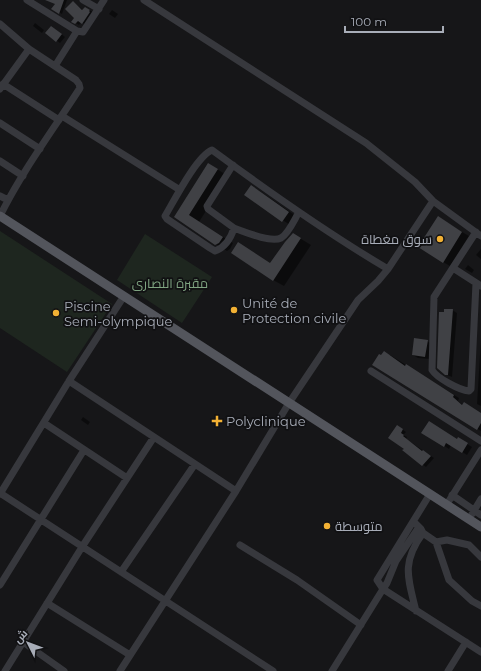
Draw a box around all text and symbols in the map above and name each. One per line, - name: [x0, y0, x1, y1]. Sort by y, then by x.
- scale bar: [345, 8, 443, 34]
- text: 100 m: [351, 14, 387, 29]
- place label: سوق مغطاة: [361, 231, 432, 247]
- marker: سوق مغطاة: [435, 234, 445, 244]
- park label: مقبرة النصارى: [132, 275, 208, 291]
- place label: Unité de Protection civile: [242, 295, 346, 326]
- place label: Piscine Semi-olympique: [64, 298, 173, 329]
- marker: Unité de Protection civile: [229, 305, 239, 315]
- marker: Piscine Semi-olympique: [51, 308, 61, 318]
- place label: Polyclinique: [226, 413, 306, 429]
- marker: Polyclinique: [211, 415, 223, 427]
- place label: متوسطة: [335, 518, 383, 534]
- marker: متوسطة: [322, 521, 332, 531]
- north arrow: [8, 623, 48, 663]
- text: ش: [11, 626, 30, 646]

